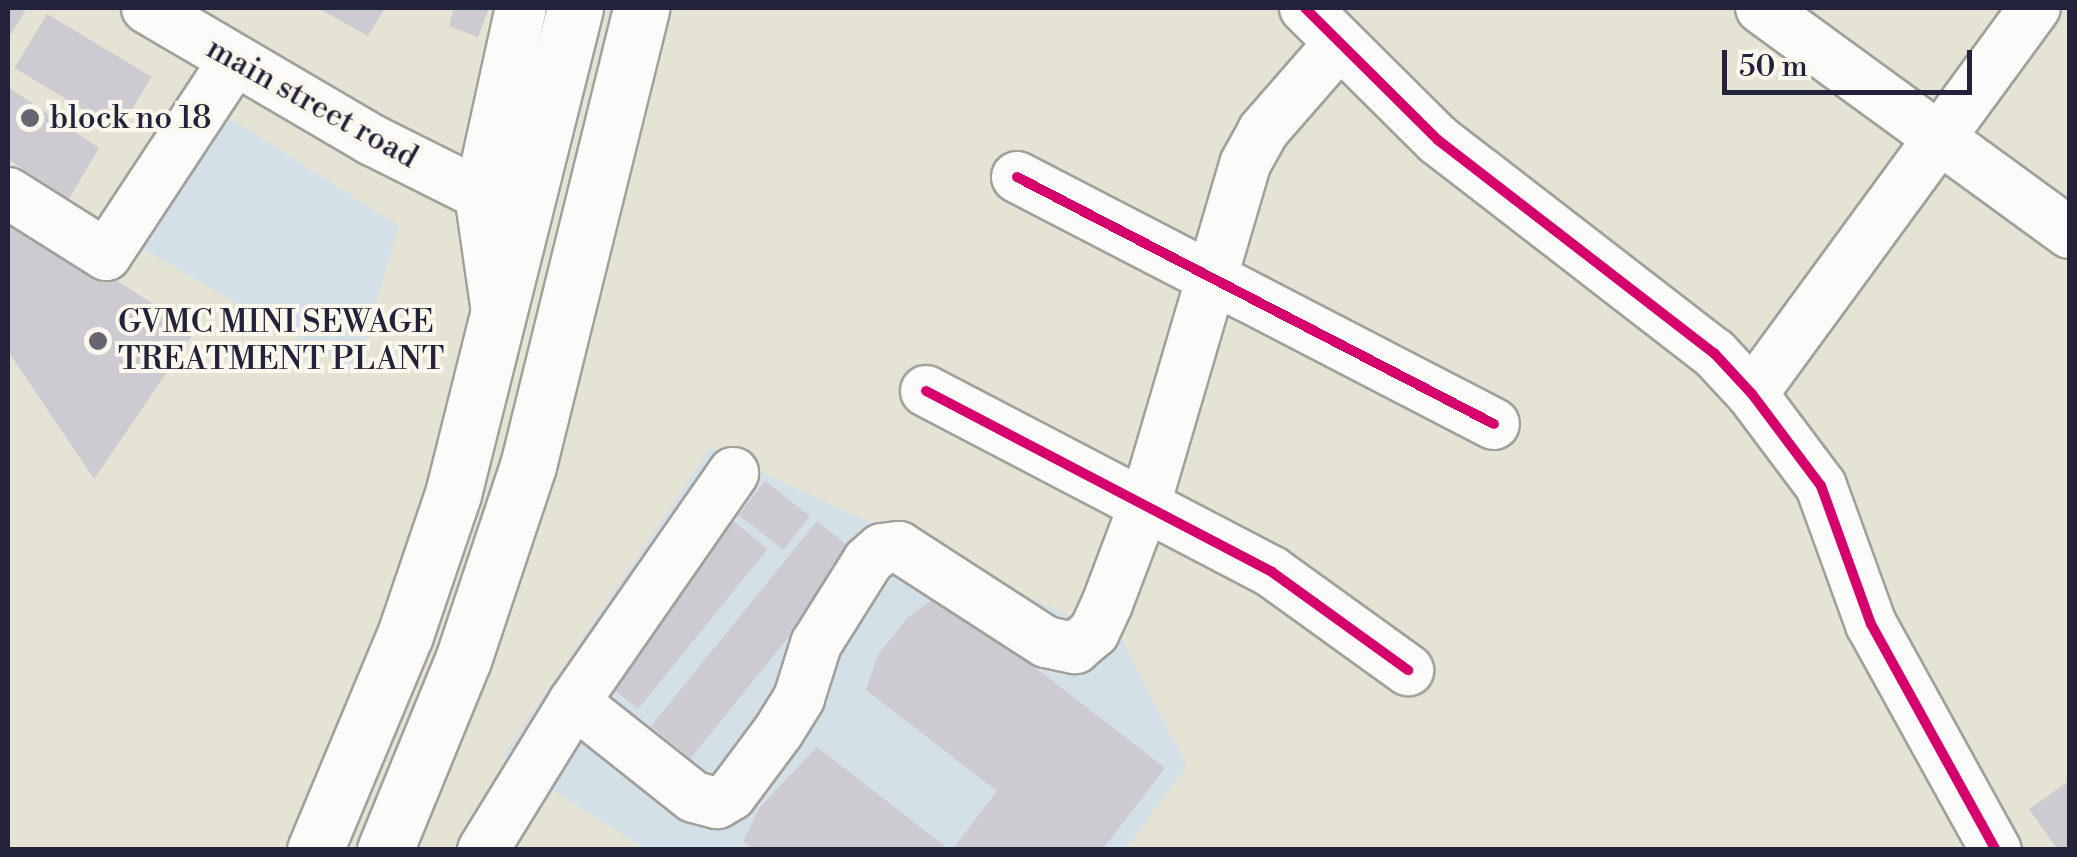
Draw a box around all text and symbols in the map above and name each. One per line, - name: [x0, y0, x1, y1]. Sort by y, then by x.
- street label: main street road: [200, 29, 424, 177]
- scale bar: [1727, 30, 1977, 92]
- text: 50 m: [1739, 48, 1808, 86]
- place label: block no 18: [50, 99, 212, 137]
- marker: block no 18: [19, 107, 41, 129]
- place label: GVMC MINI SEWAGE TREATMENT PLANT: [118, 304, 444, 379]
- marker: GVMC MINI SEWAGE TREATMENT PLANT: [87, 330, 109, 352]

